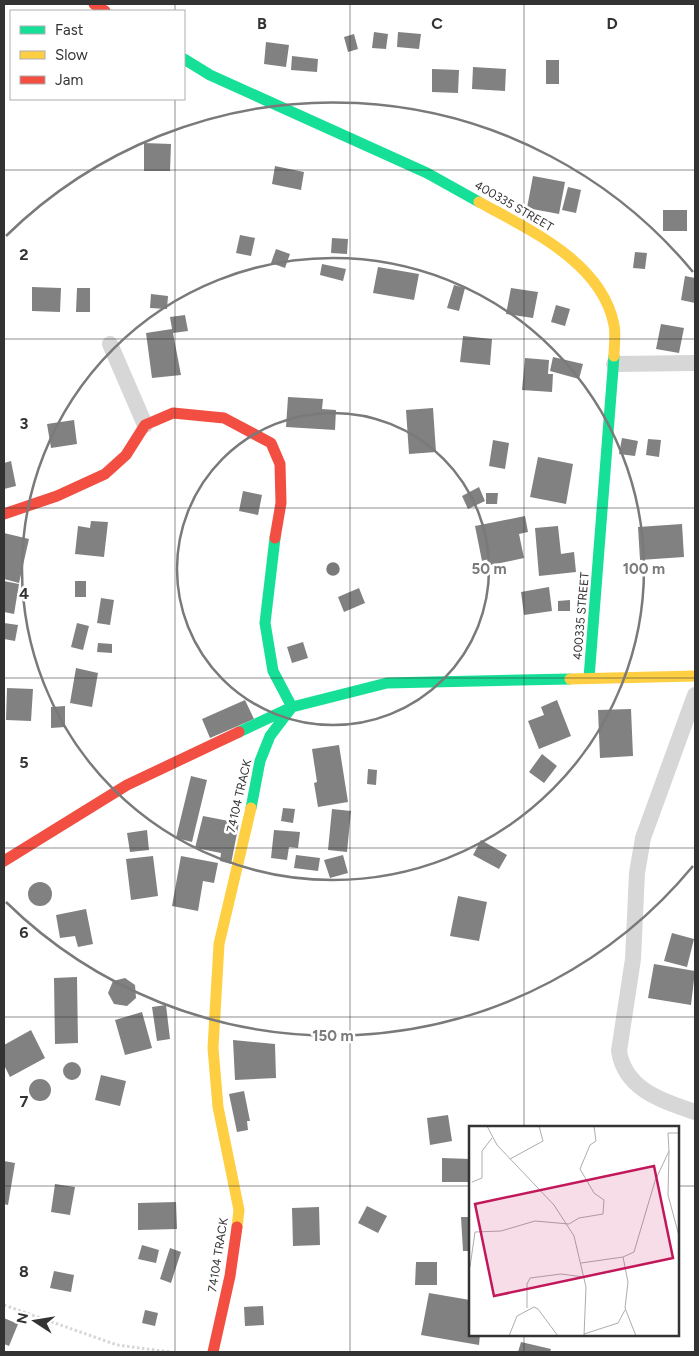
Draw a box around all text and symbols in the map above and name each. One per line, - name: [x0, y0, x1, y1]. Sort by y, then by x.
- legend: [10, 10, 185, 100]
- text: B: [257, 14, 267, 33]
- text: C: [431, 14, 443, 33]
- text: D: [606, 14, 618, 33]
- text: Fast: [55, 21, 84, 39]
- text: Slow: [55, 46, 88, 64]
- text: Jam: [55, 71, 83, 89]
- street label: 400335 STREET: [472, 178, 556, 234]
- text: 2: [19, 245, 29, 264]
- text: 3: [20, 414, 29, 433]
- centre of rings: [324, 560, 342, 578]
- text: 50 m: [471, 560, 507, 578]
- text: 100 m: [623, 560, 665, 578]
- street label: 400335 STREET: [570, 571, 592, 660]
- text: 4: [19, 584, 29, 603]
- text: 5: [19, 753, 29, 772]
- street label: 74104 TRACK: [224, 757, 254, 834]
- text: 6: [19, 923, 29, 942]
- text: 150 m: [312, 1027, 354, 1045]
- text: 7: [20, 1092, 29, 1111]
- inset map: [469, 1126, 679, 1336]
- street label: 74104 TRACK: [205, 1216, 231, 1293]
- text: 8: [19, 1262, 29, 1281]
- north arrow: [10, 1296, 60, 1346]
- text: N: [13, 1311, 32, 1325]

